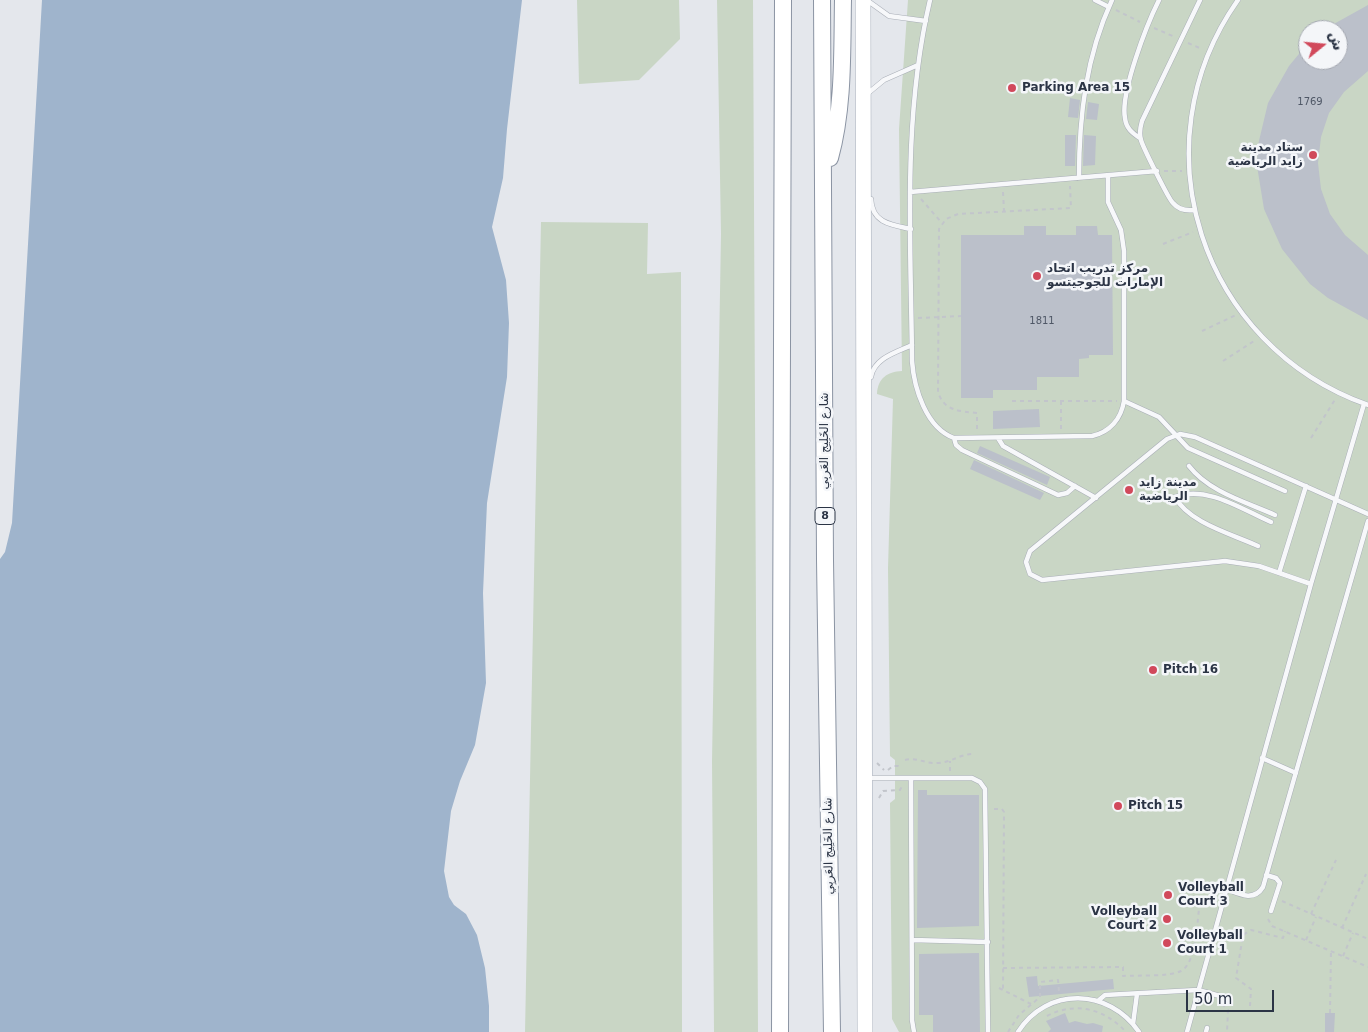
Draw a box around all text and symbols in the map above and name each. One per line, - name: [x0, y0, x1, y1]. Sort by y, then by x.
- north arrow: [1298, 20, 1348, 70]
- text: ش: [1326, 29, 1347, 52]
- place label: Parking Area 15: [1022, 81, 1130, 95]
- marker: Parking Area 15: [1006, 82, 1018, 94]
- house number: 1769: [1297, 96, 1323, 108]
- place label: ستاد مدينة زايد الرياضية: [1227, 141, 1303, 169]
- marker: ستاد مدينة زايد الرياضية: [1307, 149, 1319, 161]
- place label: مركز تدريب اتحاد الإمارات للجوجيتسو: [1047, 262, 1163, 290]
- marker: مركز تدريب اتحاد الإمارات للجوجيتسو: [1031, 270, 1043, 282]
- house number: 1811: [1029, 315, 1055, 327]
- street label: شارع الخَلِيج العَربِي: [818, 392, 832, 490]
- place label: مدينة زايد الرياضية: [1139, 476, 1197, 504]
- marker: مدينة زايد الرياضية: [1123, 484, 1135, 496]
- road number: 8: [815, 508, 835, 524]
- place label: Pitch 16: [1163, 663, 1218, 677]
- marker: Pitch 16: [1147, 664, 1159, 676]
- street label: شارع الخَلِيج العَربِي: [821, 797, 837, 895]
- place label: Pitch 15: [1128, 799, 1183, 813]
- marker: Pitch 15: [1112, 800, 1124, 812]
- place label: Volleyball Court 3: [1178, 881, 1244, 909]
- marker: Volleyball Court 3: [1162, 889, 1174, 901]
- place label: Volleyball Court 2: [1091, 905, 1157, 933]
- marker: Volleyball Court 2: [1161, 913, 1173, 925]
- place label: Volleyball Court 1: [1177, 929, 1243, 957]
- marker: Volleyball Court 1: [1161, 937, 1173, 949]
- scale bar: [1188, 980, 1276, 1012]
- text: 50 m: [1194, 990, 1232, 1008]

